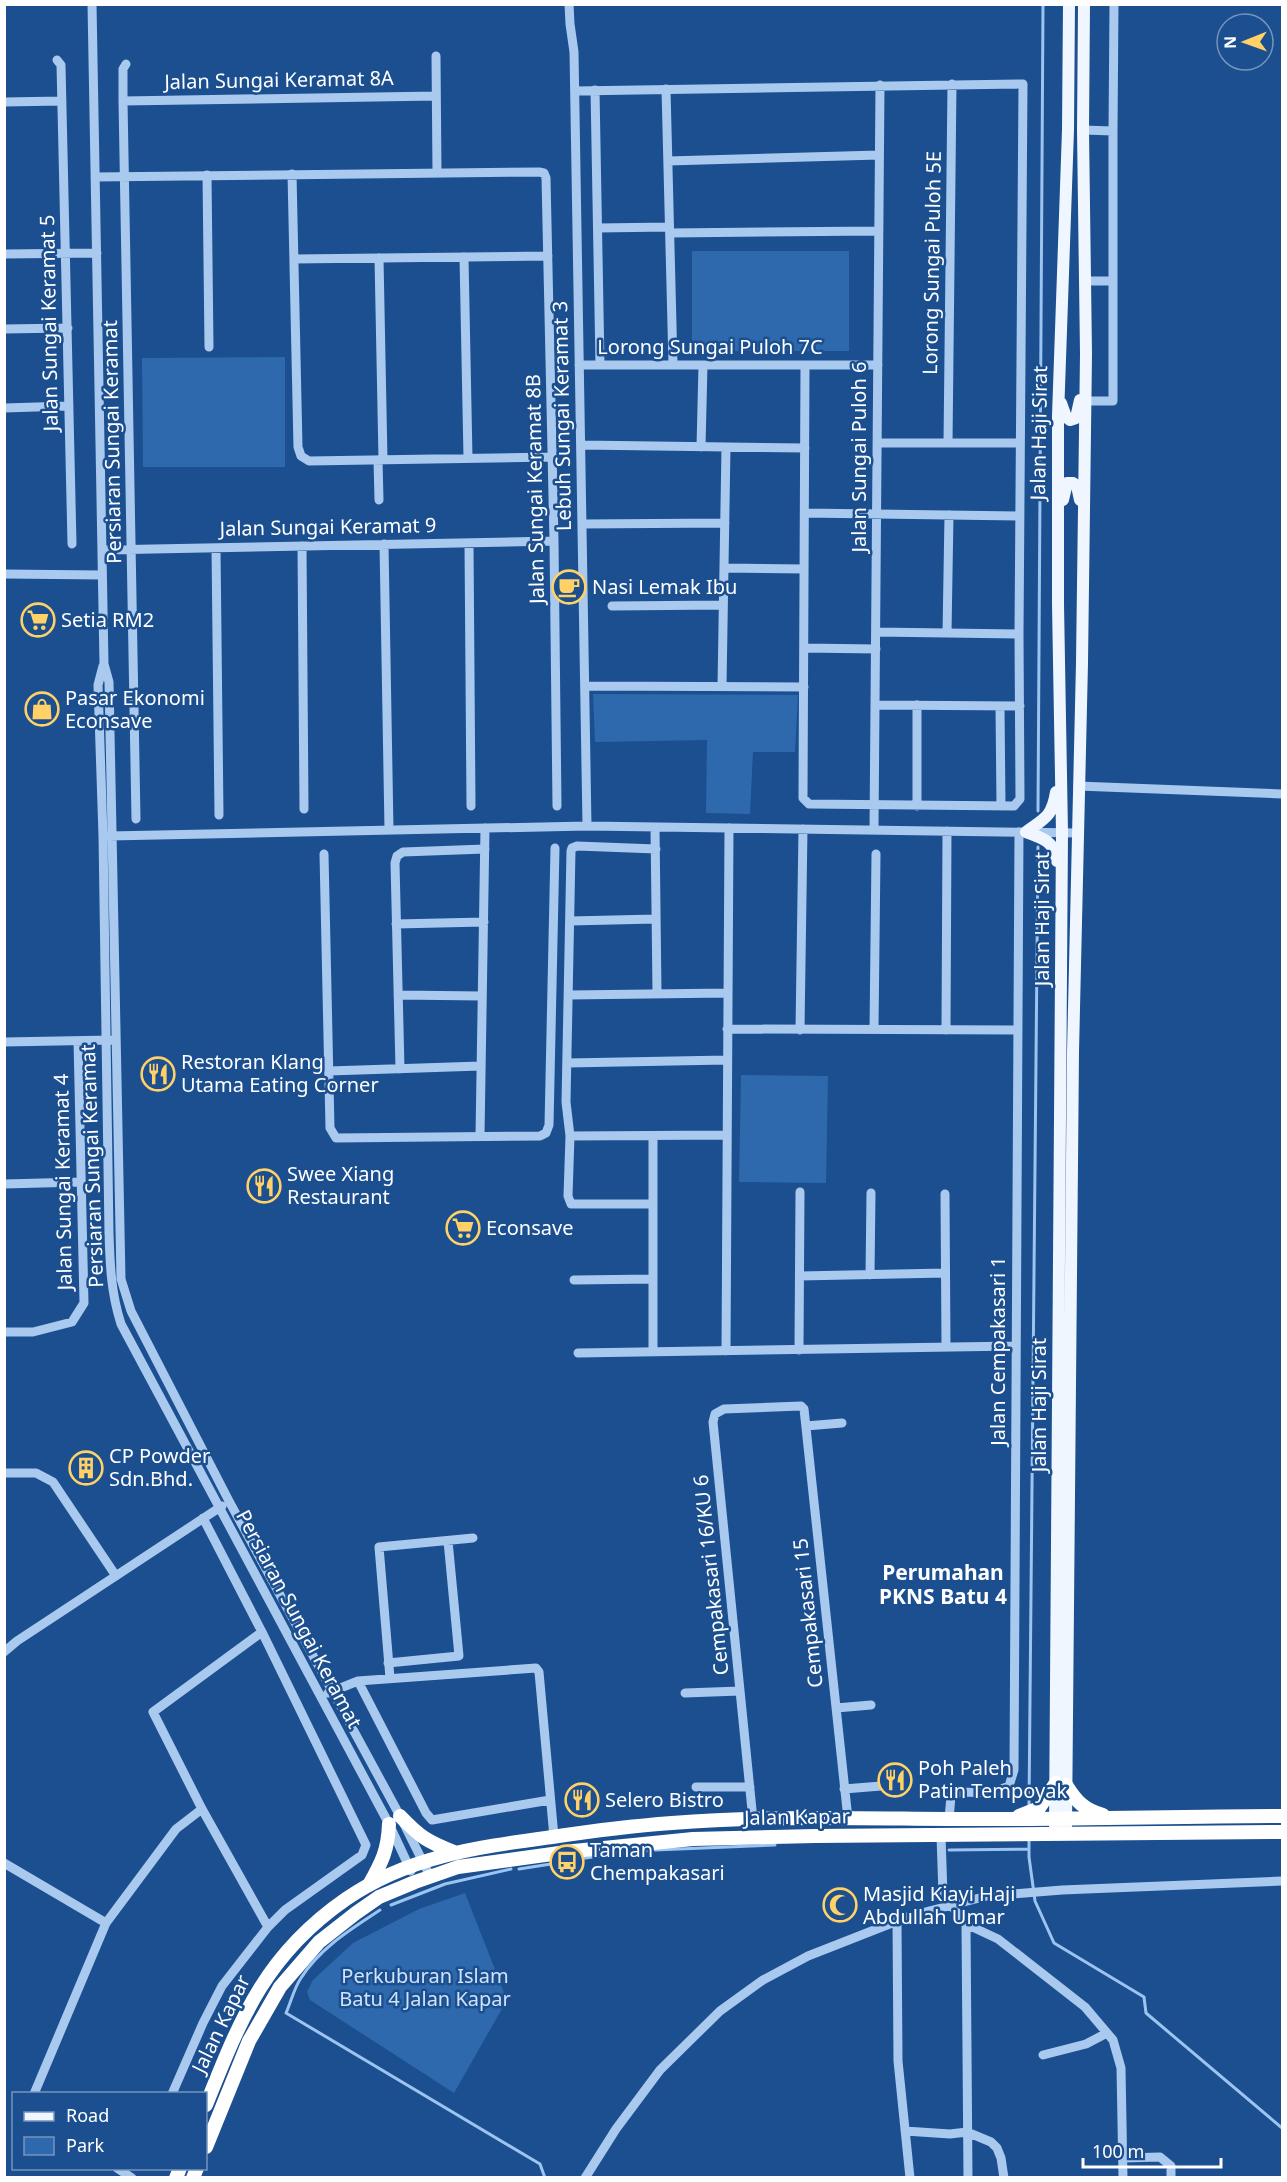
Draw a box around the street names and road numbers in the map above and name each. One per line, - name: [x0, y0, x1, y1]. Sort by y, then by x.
- street label: Jalan Sungai Keramat 8A: [162, 64, 394, 95]
- street label: Lorong Sungai Puloh 5E: [916, 151, 947, 375]
- street label: Jalan Sungai Keramat 5: [33, 214, 64, 434]
- street label: Lebuh Sungai Keramat 3: [546, 301, 577, 531]
- street label: Persiaran Sungai Keramat: [96, 320, 127, 564]
- street label: Lorong Sungai Puloh 7C: [597, 333, 823, 360]
- street label: Jalan Sungai Puloh 6: [845, 362, 872, 554]
- street label: Jalan Haji Sirat: [1024, 365, 1053, 503]
- street label: Jalan Sungai Keramat 8B: [519, 374, 550, 606]
- street label: Jalan Sungai Keramat 9: [217, 511, 437, 542]
- street label: Jalan Haji Sirat: [1028, 852, 1055, 988]
- street label: Persiaran Sungai Keramat: [74, 1044, 109, 1288]
- street label: Jalan Sungai Keramat 4: [47, 1073, 78, 1293]
- street label: Jalan Cempakasari 1: [984, 1256, 1011, 1448]
- street label: Jalan Haji Sirat: [1025, 1338, 1052, 1474]
- street label: Cempakasari 16/KU 6: [687, 1473, 734, 1677]
- street label: Persiaran Sungai Keramat: [230, 1505, 369, 1733]
- street label: Cempakasari 15: [786, 1537, 829, 1689]
- street label: Jalan Kapar: [742, 1802, 850, 1831]
- street label: Jalan Kapar: [184, 1970, 256, 2079]

